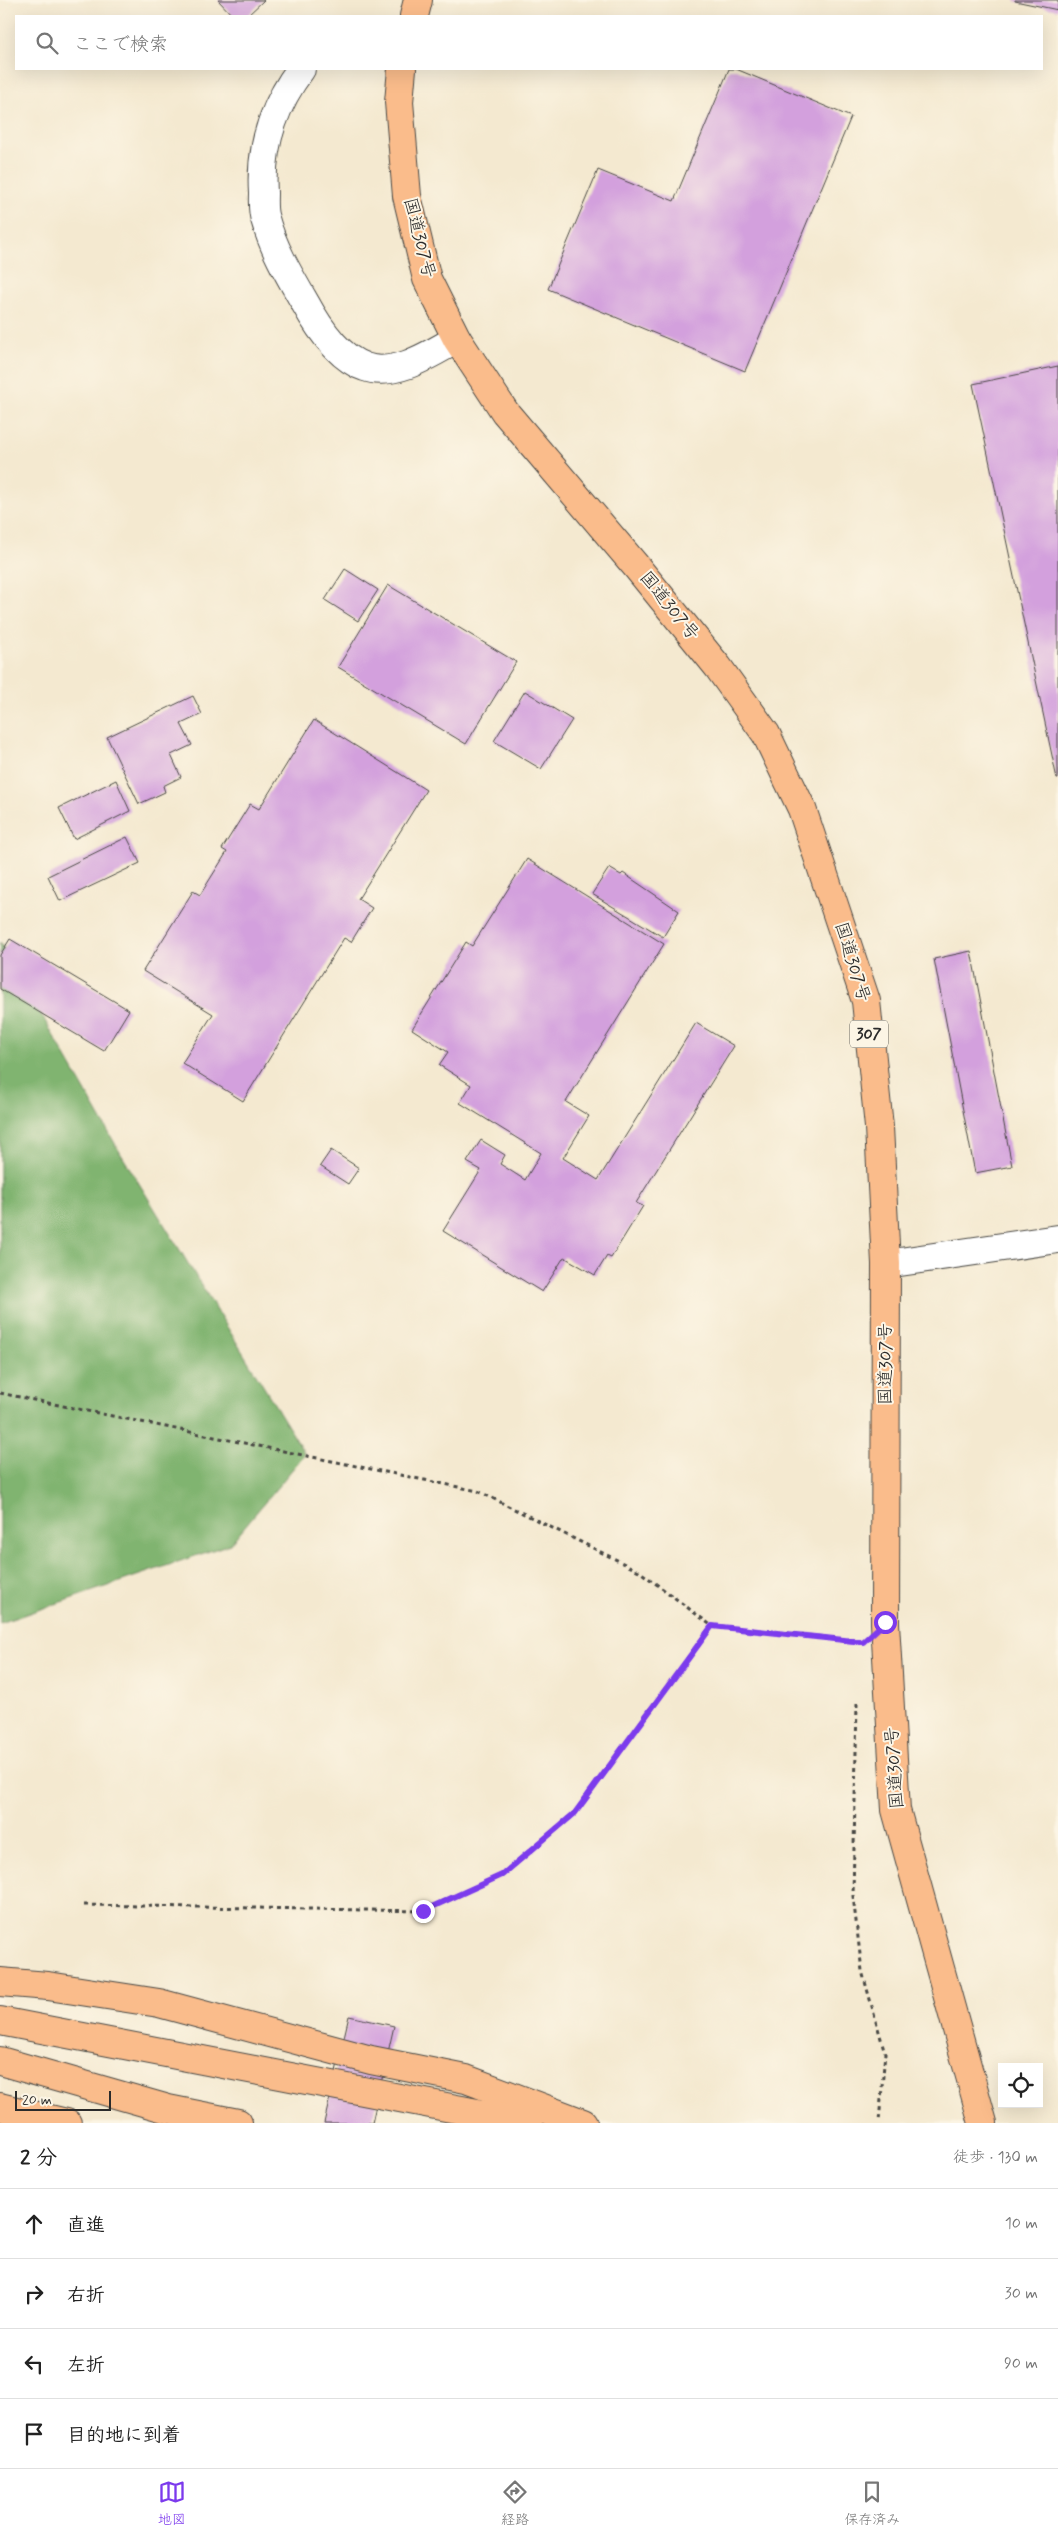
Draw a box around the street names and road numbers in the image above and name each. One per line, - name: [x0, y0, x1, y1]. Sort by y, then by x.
- street label: 国道307号: [397, 195, 441, 281]
- street label: 国道307号: [634, 566, 704, 646]
- street label: 国道307号: [828, 919, 876, 1005]
- road number: 307: [850, 1021, 888, 1048]
- street label: 国道307号: [874, 1323, 898, 1405]
- street label: 国道307号: [880, 1726, 910, 1810]

